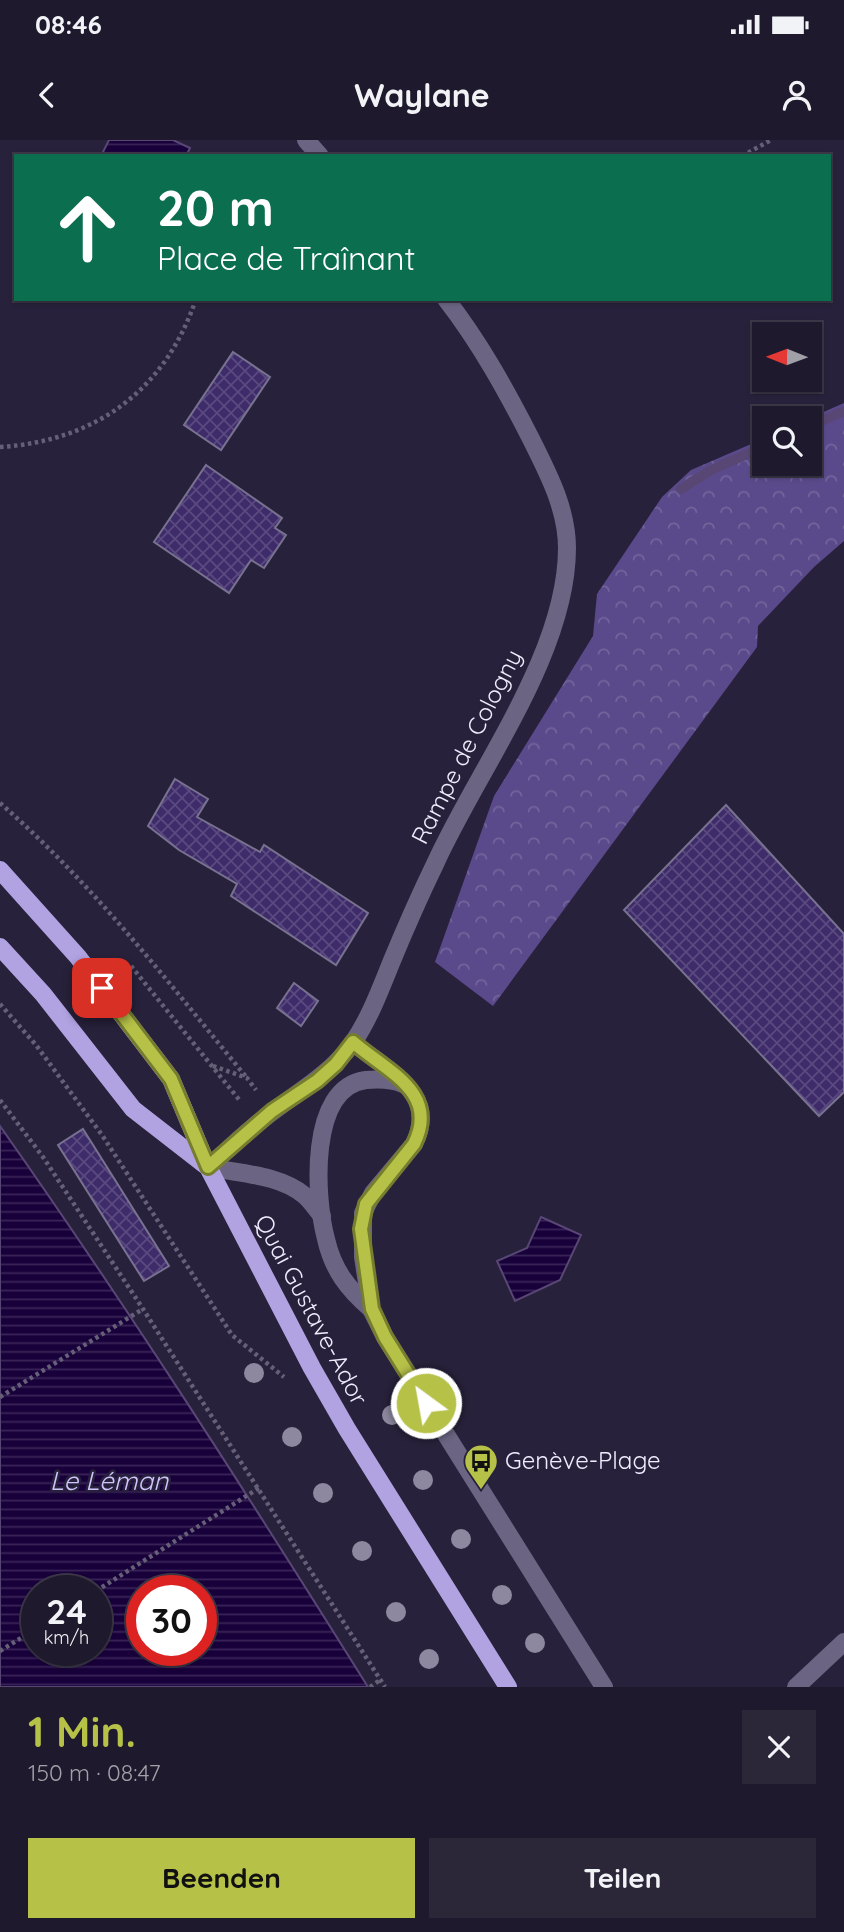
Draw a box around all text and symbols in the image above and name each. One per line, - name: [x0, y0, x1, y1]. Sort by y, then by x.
- text: 08:46: [35, 8, 102, 41]
- text: Waylane: [354, 75, 490, 115]
- icon: back: [28, 76, 66, 114]
- icon: person: [778, 76, 816, 114]
- text: 20 m: [157, 177, 274, 238]
- icon: ahead: [42, 182, 133, 273]
- text: Place de Traînant: [157, 238, 415, 278]
- north arrow: [752, 322, 822, 392]
- map controls: [752, 322, 822, 476]
- button: search: [752, 406, 822, 476]
- street label: Rampe de Cologny: [404, 644, 528, 849]
- pin: [72, 958, 132, 1018]
- icon: arrive: [83, 969, 121, 1007]
- street label: Quai Gustave-Ador: [249, 1209, 375, 1410]
- position arrow: [389, 1366, 463, 1440]
- bus stop icon: Genève-Plage: [462, 1442, 500, 1491]
- place label: Genève-Plage: [505, 1445, 660, 1475]
- water label: Le Léman: [50, 1464, 169, 1497]
- speed limit sign: 30: [126, 1575, 217, 1666]
- text: 24: [46, 1589, 87, 1633]
- text: km/h: [44, 1626, 89, 1649]
- text: 1 Min.: [28, 1705, 136, 1758]
- button: close: [742, 1710, 816, 1784]
- text: 150 m · 08:47: [28, 1758, 161, 1787]
- button: Beenden: [28, 1838, 415, 1918]
- button: Teilen: [429, 1838, 816, 1918]

